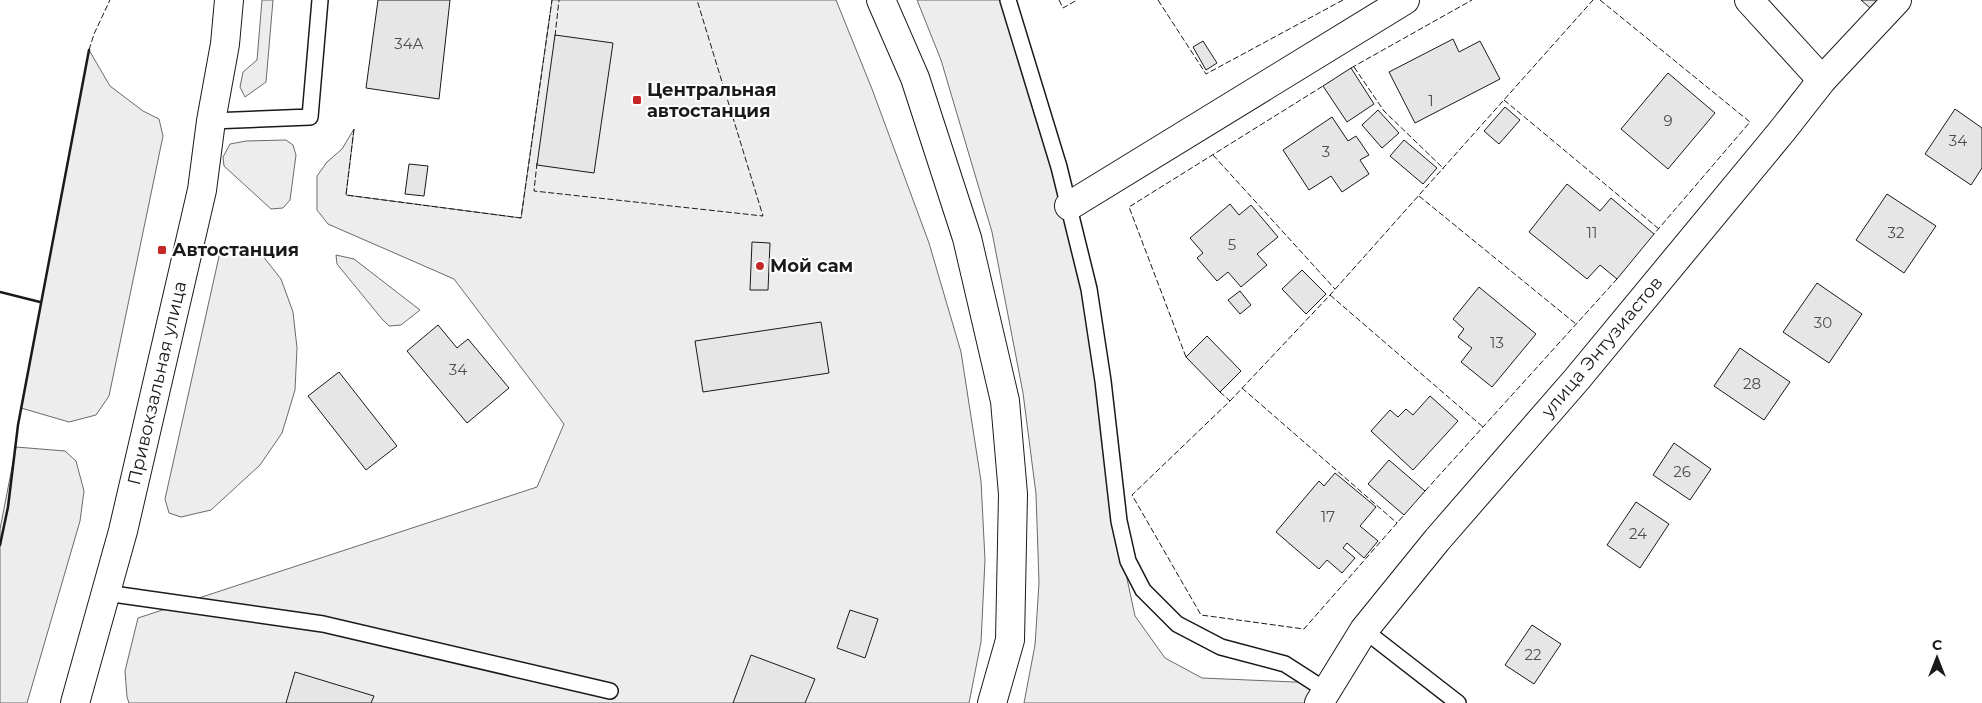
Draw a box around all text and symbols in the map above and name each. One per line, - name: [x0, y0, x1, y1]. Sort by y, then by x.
- house number: 34А: [394, 34, 424, 53]
- place label: Центральная автостанция: [647, 79, 776, 122]
- house number: 1: [1428, 91, 1434, 110]
- marker: Центральная автостанция: [631, 94, 643, 106]
- house number: 9: [1663, 111, 1673, 130]
- house number: 34: [1949, 131, 1967, 150]
- house number: 3: [1322, 142, 1330, 161]
- house number: 11: [1587, 223, 1597, 242]
- house number: 32: [1888, 223, 1904, 242]
- house number: 5: [1228, 235, 1236, 254]
- place label: Автостанция: [172, 239, 299, 261]
- marker: Автостанция: [156, 244, 168, 256]
- place label: Мой сам: [770, 255, 853, 277]
- marker: Мой сам: [754, 260, 766, 272]
- street label: улица Энтузиастов: [1536, 272, 1667, 423]
- street label: Привокзальная улица: [123, 279, 191, 487]
- house number: 30: [1814, 313, 1832, 332]
- house number: 13: [1490, 333, 1504, 352]
- house number: 34: [449, 360, 467, 379]
- house number: 28: [1743, 374, 1761, 393]
- house number: 26: [1673, 462, 1691, 481]
- house number: 17: [1321, 507, 1335, 526]
- house number: 24: [1629, 524, 1647, 543]
- north arrow: [1912, 633, 1962, 683]
- text: С: [1932, 636, 1942, 654]
- house number: 22: [1524, 645, 1542, 664]

